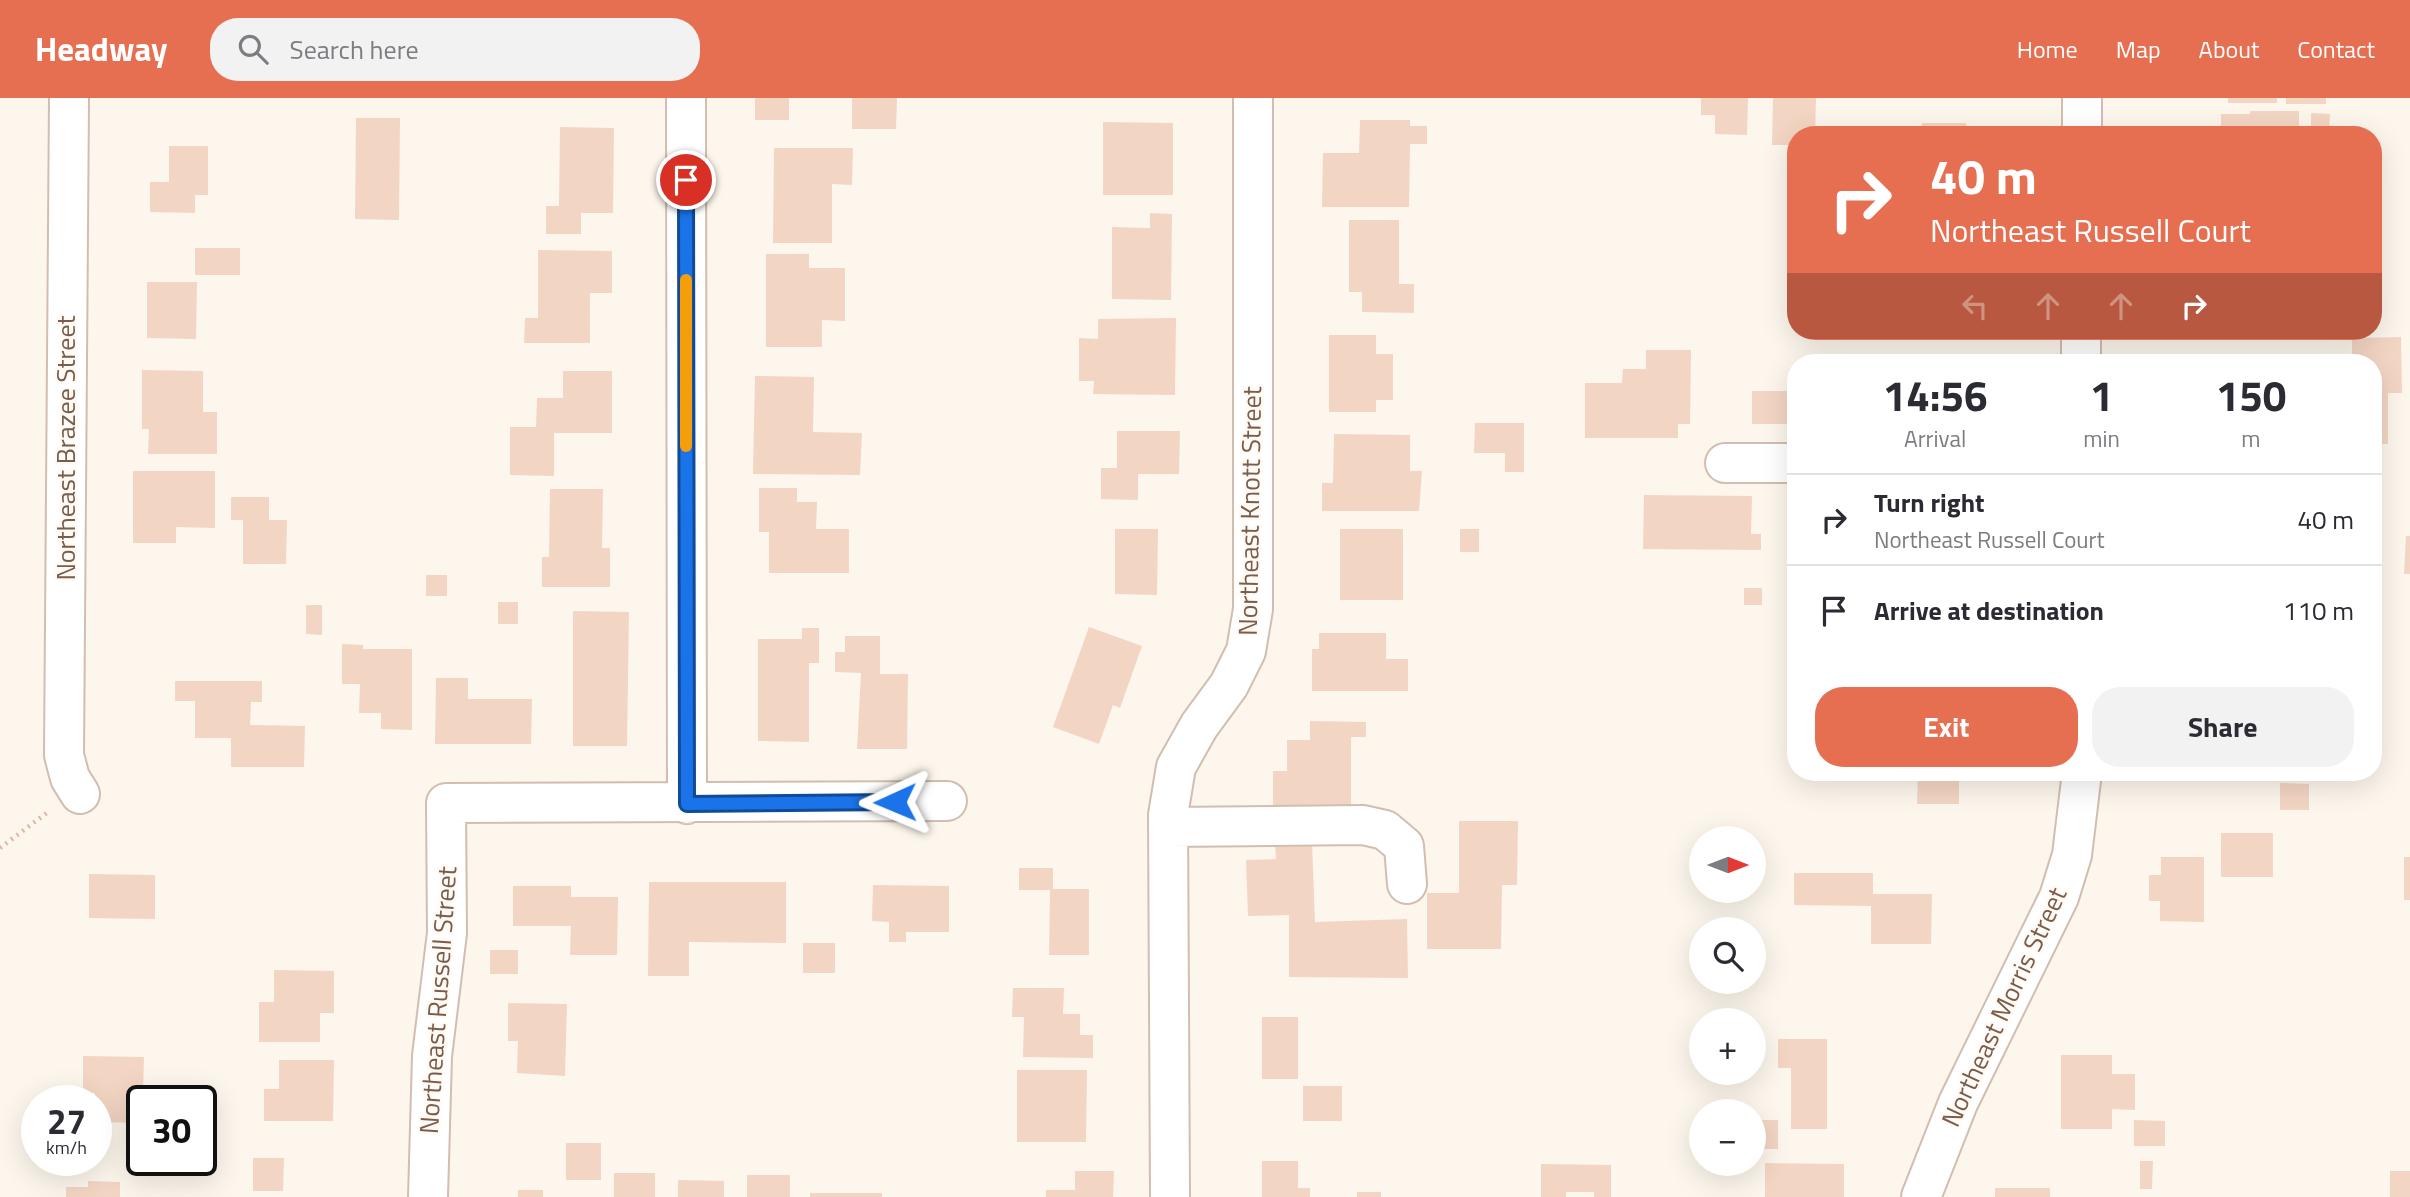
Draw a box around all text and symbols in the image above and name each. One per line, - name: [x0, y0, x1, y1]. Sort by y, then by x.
- search box: [210, 18, 700, 81]
- text: Headway: [35, 24, 168, 74]
- icon: search: [234, 30, 272, 68]
- text: Search here: [290, 30, 419, 69]
- text: Home: [2017, 31, 2078, 67]
- text: Map: [2116, 31, 2161, 67]
- text: About: [2199, 31, 2259, 67]
- text: Contact: [2297, 31, 2375, 67]
- text: 40 m: [1930, 138, 2037, 213]
- pin: [656, 150, 716, 210]
- icon: right: [1815, 154, 1906, 245]
- icon: arrive: [667, 161, 705, 199]
- text: Northeast Russell Court: [1930, 206, 2251, 254]
- icon: left: [1956, 287, 1994, 325]
- icon: ahead: [2029, 287, 2067, 325]
- icon: ahead: [2102, 287, 2140, 325]
- icon: right: [2175, 287, 2213, 325]
- street label: Northeast Brazee Street: [46, 315, 85, 581]
- text: 14:56: [1883, 363, 1988, 427]
- text: 1: [2090, 363, 2113, 427]
- text: 150: [2216, 363, 2286, 427]
- street label: Northeast Knott Street: [1228, 386, 1271, 636]
- text: Arrival: [1904, 421, 1966, 456]
- text: min: [2083, 421, 2120, 456]
- text: m: [2241, 421, 2261, 456]
- text: Turn right: [1874, 483, 1985, 522]
- text: 40 m: [2297, 500, 2354, 539]
- icon: right: [1815, 501, 1853, 539]
- text: Northeast Russell Court: [1874, 522, 2105, 557]
- text: Arrive at destination: [1874, 591, 2104, 630]
- text: 110 m: [2283, 591, 2354, 630]
- icon: arrive: [1815, 592, 1853, 630]
- button: Exit: [1815, 687, 2078, 767]
- button: Share: [2092, 687, 2354, 767]
- position arrow: [858, 765, 932, 839]
- north arrow: [1689, 826, 1766, 903]
- map controls: [1689, 826, 1766, 1176]
- street label: Northeast Russell Street: [409, 865, 466, 1135]
- street label: Northeast Morris Street: [1931, 881, 2076, 1133]
- button: search: [1689, 917, 1766, 994]
- button: +: [1689, 1008, 1766, 1085]
- speed limit sign: 30: [126, 1085, 217, 1176]
- text: 27: [47, 1094, 86, 1148]
- button: −: [1689, 1099, 1766, 1176]
- text: km/h: [46, 1134, 87, 1161]

